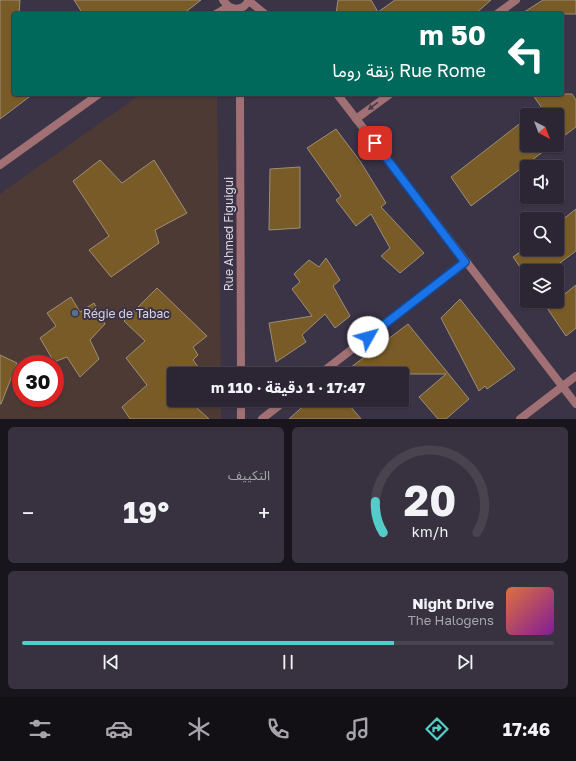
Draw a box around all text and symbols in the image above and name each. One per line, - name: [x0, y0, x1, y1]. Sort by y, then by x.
- text: 50 m: [419, 18, 486, 51]
- icon: left: [500, 28, 552, 80]
- text: Rue Rome زنقة روما: [332, 59, 486, 81]
- one-way arrow: [368, 102, 378, 110]
- north arrow: [520, 108, 564, 152]
- map controls: [520, 108, 564, 308]
- pin: [358, 126, 392, 160]
- icon: arrive: [364, 132, 386, 154]
- button: sound: [520, 160, 564, 204]
- street label: Rue Ahmed Figuigui: [221, 177, 236, 291]
- button: search: [520, 212, 564, 256]
- button: layers: [520, 264, 564, 308]
- place label: Régie de Tabac: [83, 306, 170, 321]
- marker: Régie de Tabac: [70, 308, 80, 318]
- position arrow: [347, 316, 389, 358]
- speed limit sign: 30: [12, 355, 64, 407]
- text: 17:47 · 1 دقيقة · 110 m: [211, 378, 365, 396]
- text: التكييف: [228, 467, 270, 483]
- text: 20: [404, 475, 456, 525]
- text: 19°: [123, 494, 169, 530]
- text: −: [22, 499, 34, 526]
- text: +: [258, 499, 270, 526]
- text: km/h: [412, 523, 448, 540]
- text: Night Drive: [412, 594, 494, 612]
- text: The Halogens: [408, 612, 494, 628]
- icon: previous: [100, 651, 122, 673]
- icon: pause: [277, 651, 299, 673]
- icon: next: [454, 651, 476, 673]
- icon: filters: [26, 715, 54, 743]
- icon: car: [105, 715, 133, 743]
- icon: climate: [185, 715, 213, 743]
- icon: phone: [264, 715, 292, 743]
- icon: music: [344, 715, 372, 743]
- icon: directions: [423, 715, 451, 743]
- text: 17:46: [503, 718, 550, 740]

